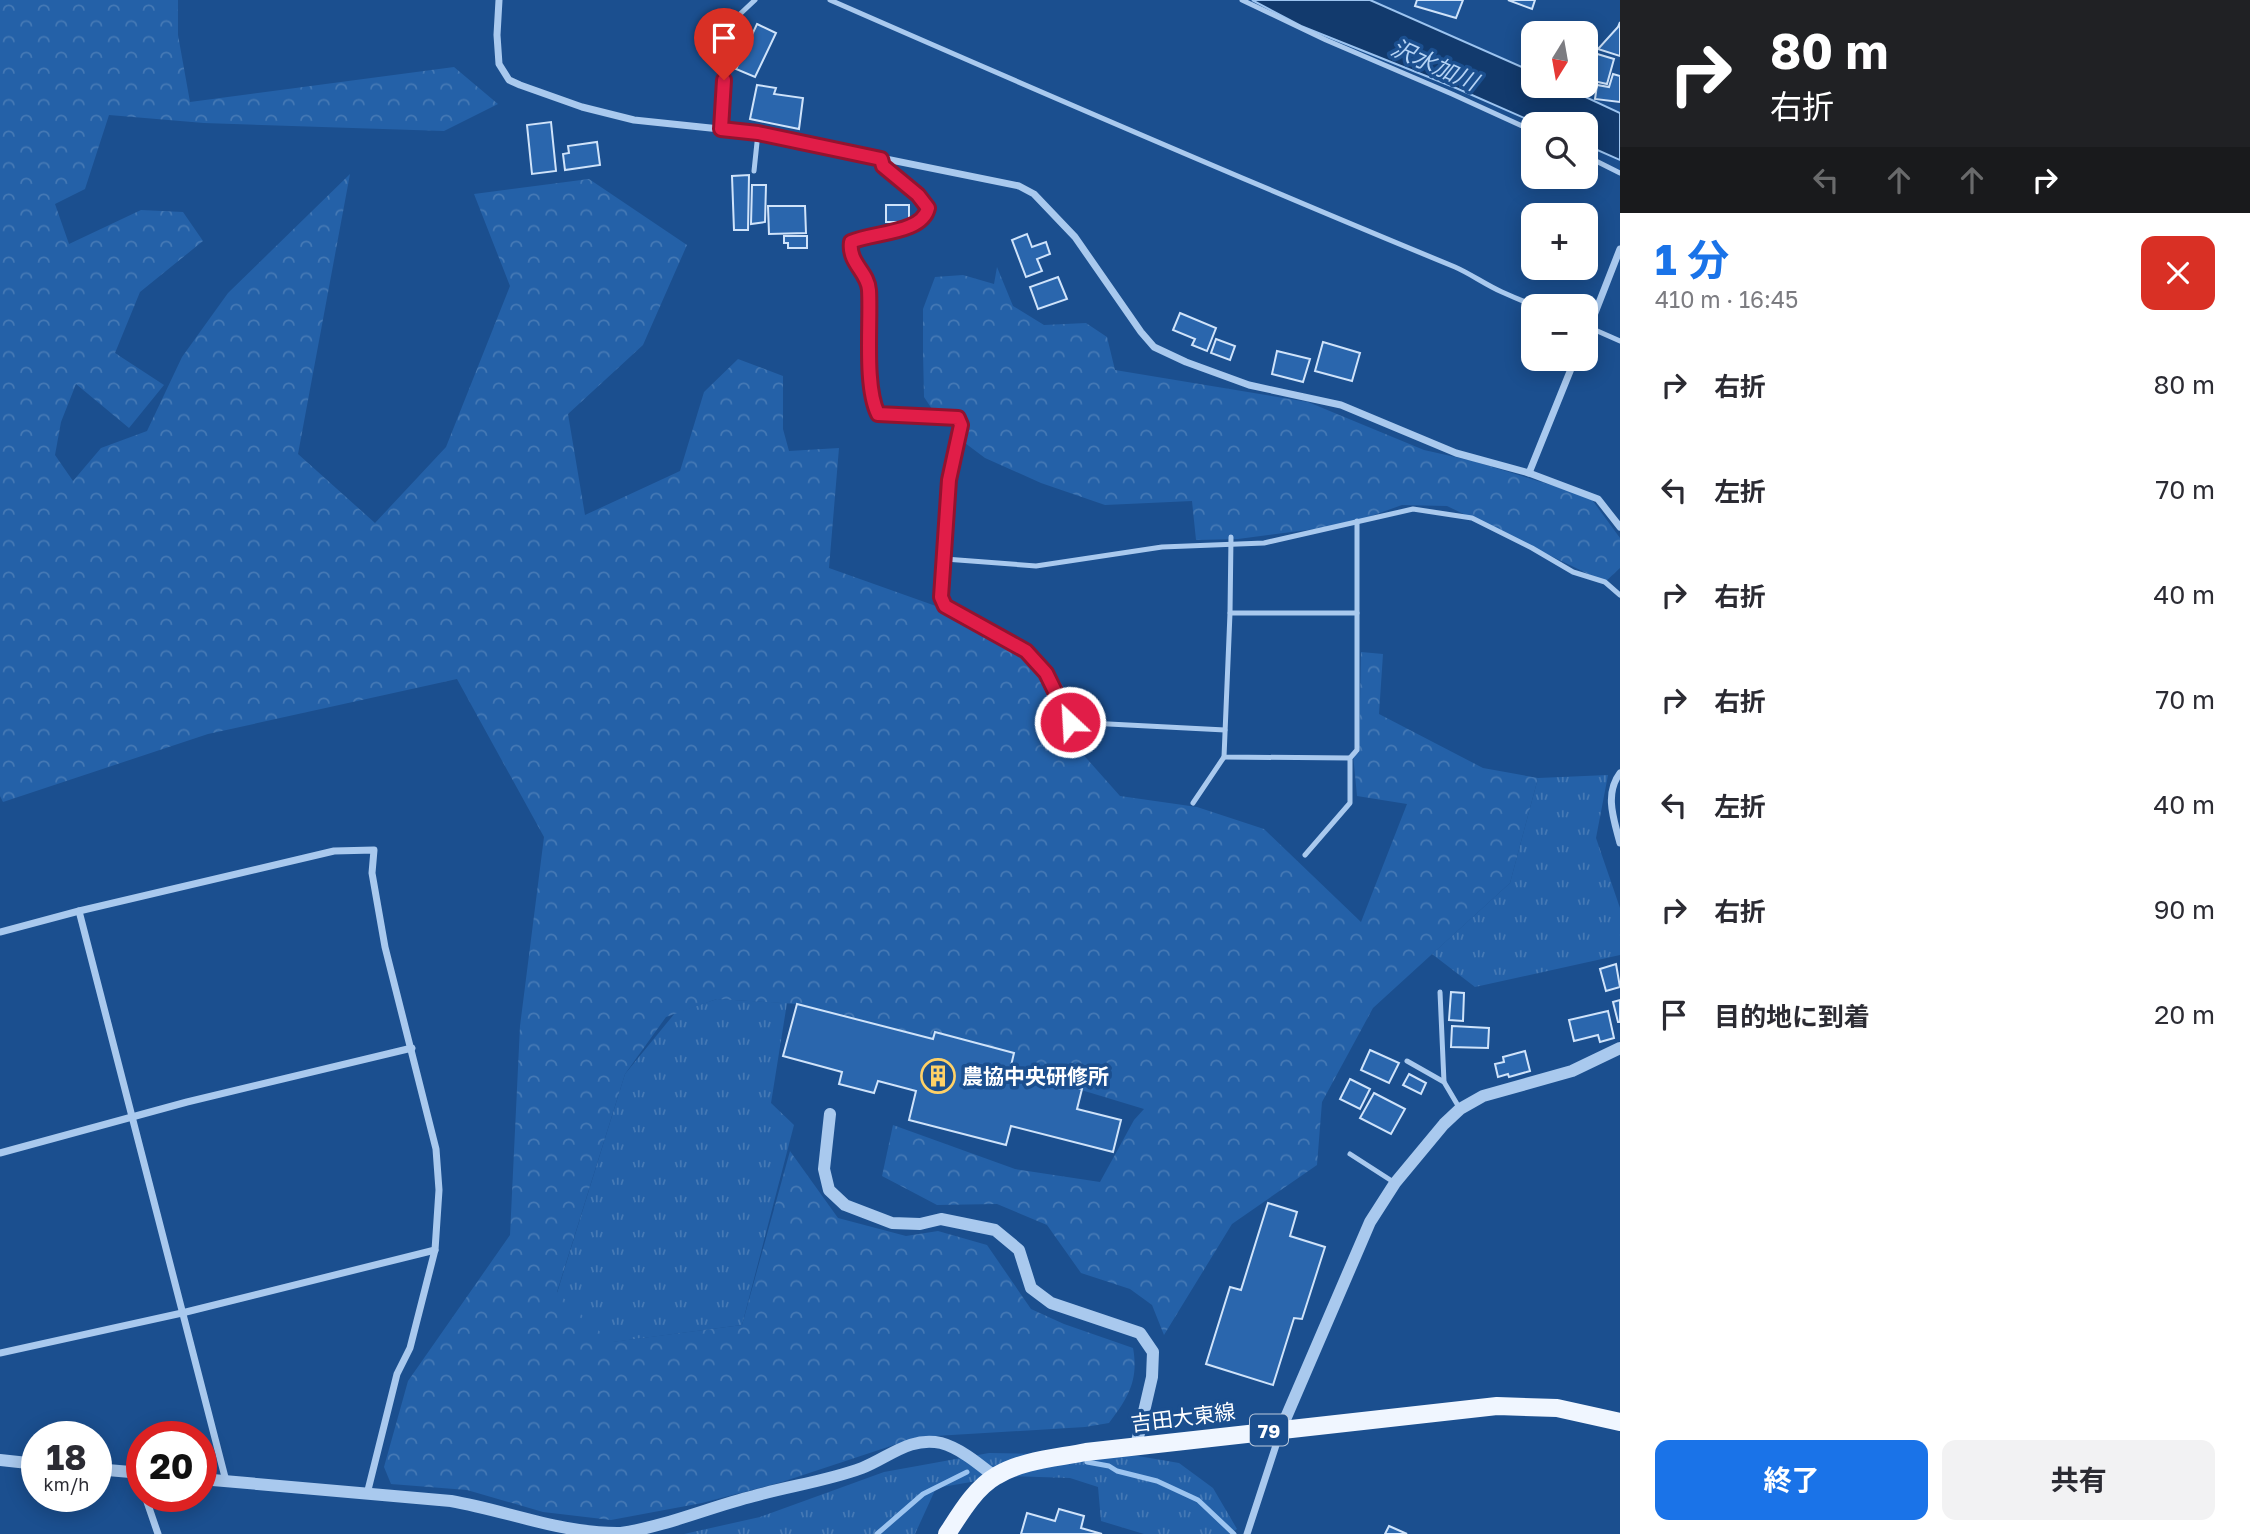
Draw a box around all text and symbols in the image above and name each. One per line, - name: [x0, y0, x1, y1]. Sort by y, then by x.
- pin: [694, 8, 754, 80]
- icon: arrive: [705, 19, 743, 57]
- north arrow: [1521, 21, 1598, 98]
- map controls: [1521, 21, 1598, 371]
- text: 80 m: [1770, 21, 1888, 80]
- icon: right: [1655, 28, 1746, 119]
- water label: 沢水加川: [1387, 33, 1485, 97]
- text: 右折: [1770, 87, 1834, 125]
- button: search: [1521, 112, 1598, 189]
- icon: left: [1807, 161, 1845, 199]
- icon: ahead: [1880, 161, 1918, 199]
- icon: ahead: [1953, 161, 1991, 199]
- icon: right: [2026, 161, 2064, 199]
- button: +: [1521, 203, 1598, 280]
- text: 1 分: [1655, 234, 1729, 284]
- button: close: [2141, 236, 2215, 310]
- text: 410 m · 16:45: [1655, 285, 1798, 313]
- button: −: [1521, 294, 1598, 371]
- icon: right: [1655, 366, 1693, 404]
- text: 80 m: [2154, 369, 2215, 400]
- text: 右折: [1714, 371, 1766, 402]
- icon: left: [1655, 471, 1693, 509]
- text: 70 m: [2156, 474, 2215, 505]
- text: 左折: [1714, 476, 1766, 507]
- icon: right: [1655, 576, 1693, 614]
- text: 40 m: [2154, 579, 2215, 610]
- text: 右折: [1714, 581, 1766, 612]
- icon: right: [1655, 681, 1693, 719]
- text: 70 m: [2156, 684, 2215, 715]
- position arrow: [1033, 685, 1107, 759]
- text: 右折: [1714, 686, 1766, 717]
- icon: left: [1655, 786, 1693, 824]
- text: 40 m: [2154, 789, 2215, 820]
- text: 左折: [1714, 791, 1766, 822]
- icon: right: [1655, 891, 1693, 929]
- text: 90 m: [2154, 894, 2215, 925]
- text: 右折: [1714, 896, 1766, 927]
- icon: arrive: [1655, 996, 1693, 1034]
- text: 20 m: [2154, 999, 2215, 1030]
- text: 目的地に到着: [1714, 1001, 1870, 1032]
- building icon: 農協中央研修所: [919, 1057, 957, 1095]
- place label: 農協中央研修所: [962, 1063, 1109, 1089]
- street label: 吉田大東線: [1129, 1398, 1237, 1436]
- road number: 79: [1250, 1414, 1288, 1446]
- speed limit sign: 20: [126, 1421, 217, 1512]
- text: 18: [46, 1436, 87, 1478]
- button: 終了: [1655, 1440, 1928, 1520]
- button: 共有: [1942, 1440, 2215, 1520]
- text: km/h: [44, 1473, 89, 1495]

